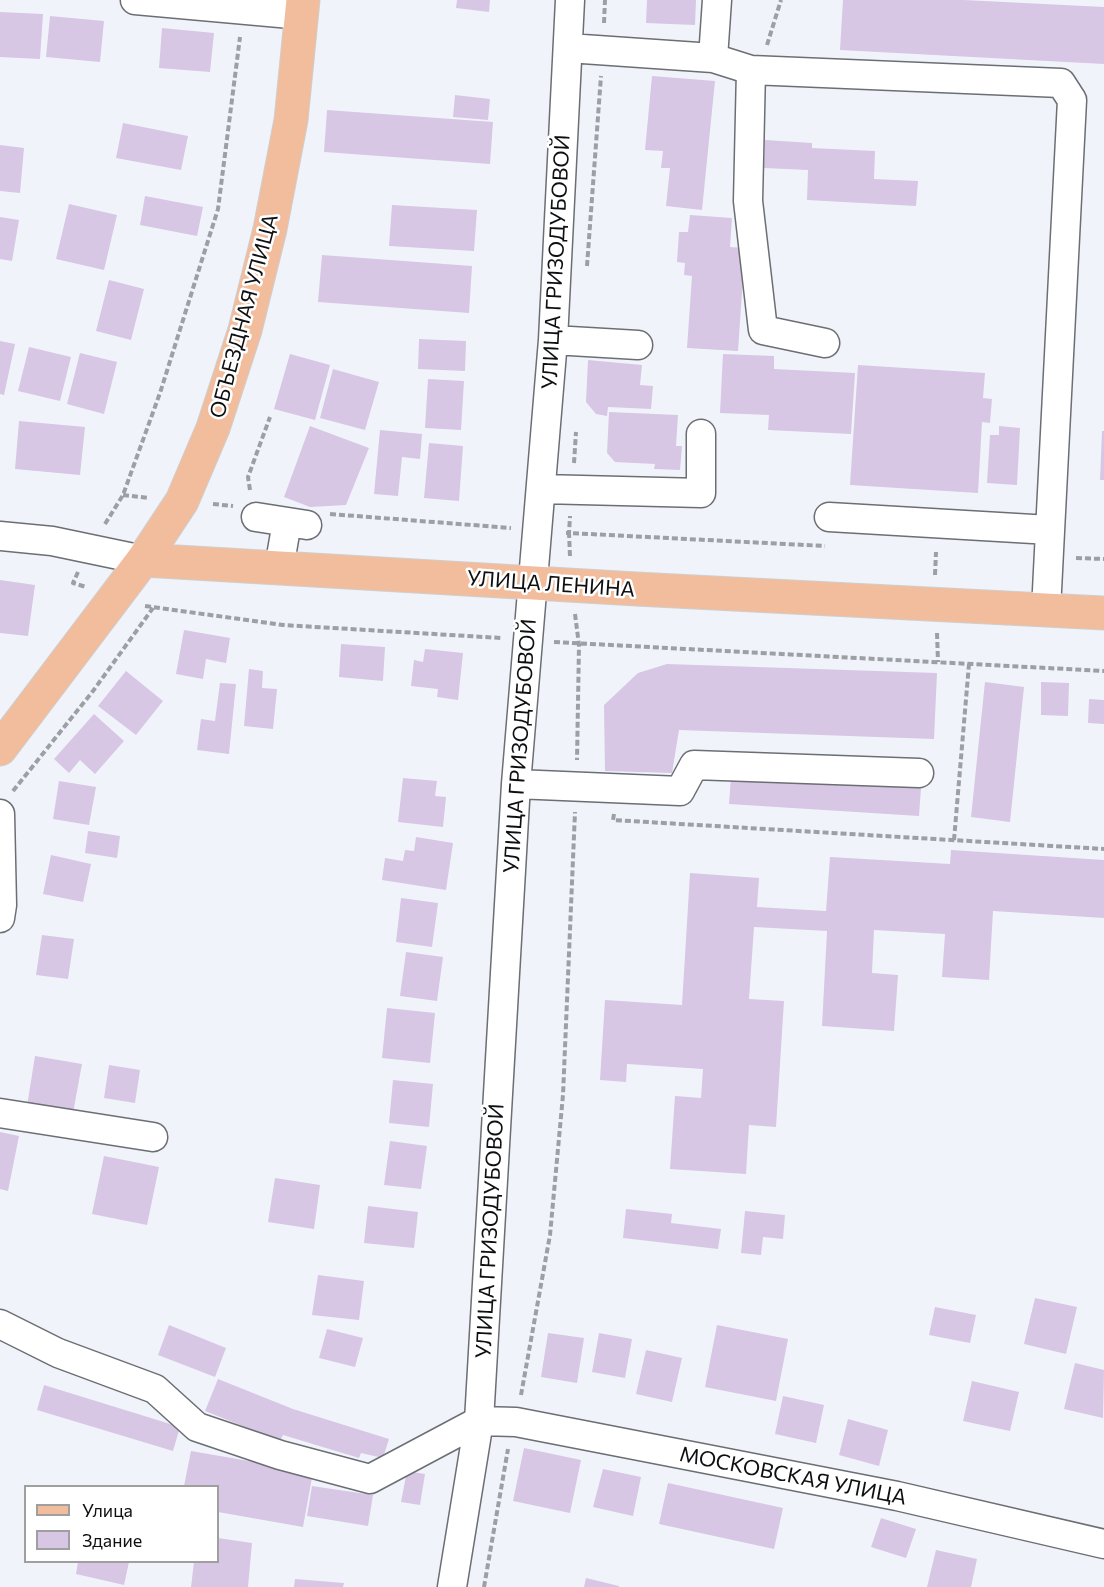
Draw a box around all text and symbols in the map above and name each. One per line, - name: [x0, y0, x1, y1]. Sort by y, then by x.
- street label: УЛИЦА ГРИЗОДУБОВОЙ: [537, 134, 575, 390]
- street label: ОБЪЕЗДНАЯ УЛИЦА: [205, 211, 283, 421]
- street label: УЛИЦА ЛЕНИНА: [466, 566, 636, 602]
- street label: УЛИЦА ГРИЗОДУБОВОЙ: [499, 618, 541, 874]
- street label: УЛИЦА ГРИЗОДУБОВОЙ: [471, 1103, 509, 1359]
- street label: МОСКОВСКАЯ УЛИЦА: [677, 1442, 909, 1510]
- legend: [24, 1485, 219, 1563]
- text: Улица: [82, 1499, 133, 1521]
- text: Здание: [82, 1529, 142, 1551]

